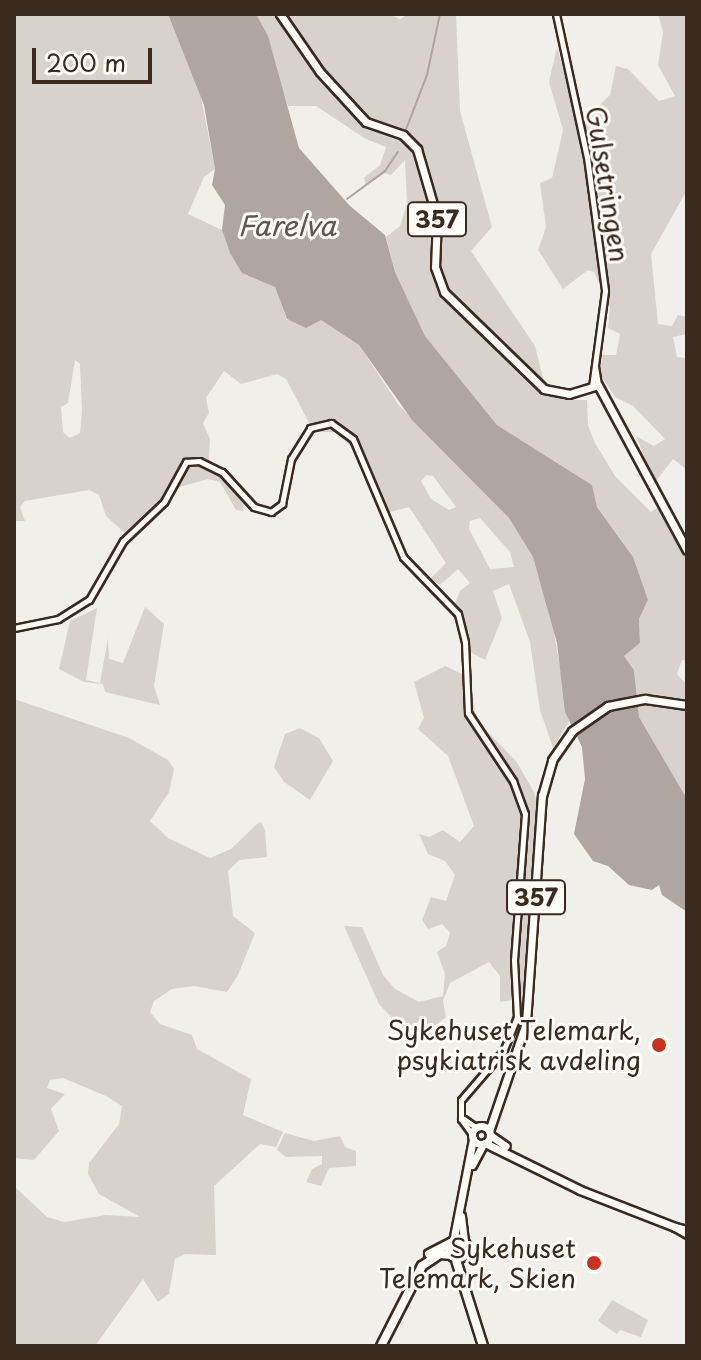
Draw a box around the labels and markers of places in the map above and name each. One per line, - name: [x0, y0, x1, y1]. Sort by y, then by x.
- place label: Sykehuset Telemark, psykiatrisk avdeling: [384, 1014, 641, 1076]
- marker: Sykehuset Telemark, psykiatrisk avdeling: [648, 1034, 670, 1056]
- place label: Sykehuset Telemark, Skien: [379, 1232, 576, 1294]
- marker: Sykehuset Telemark, Skien: [583, 1252, 605, 1274]

